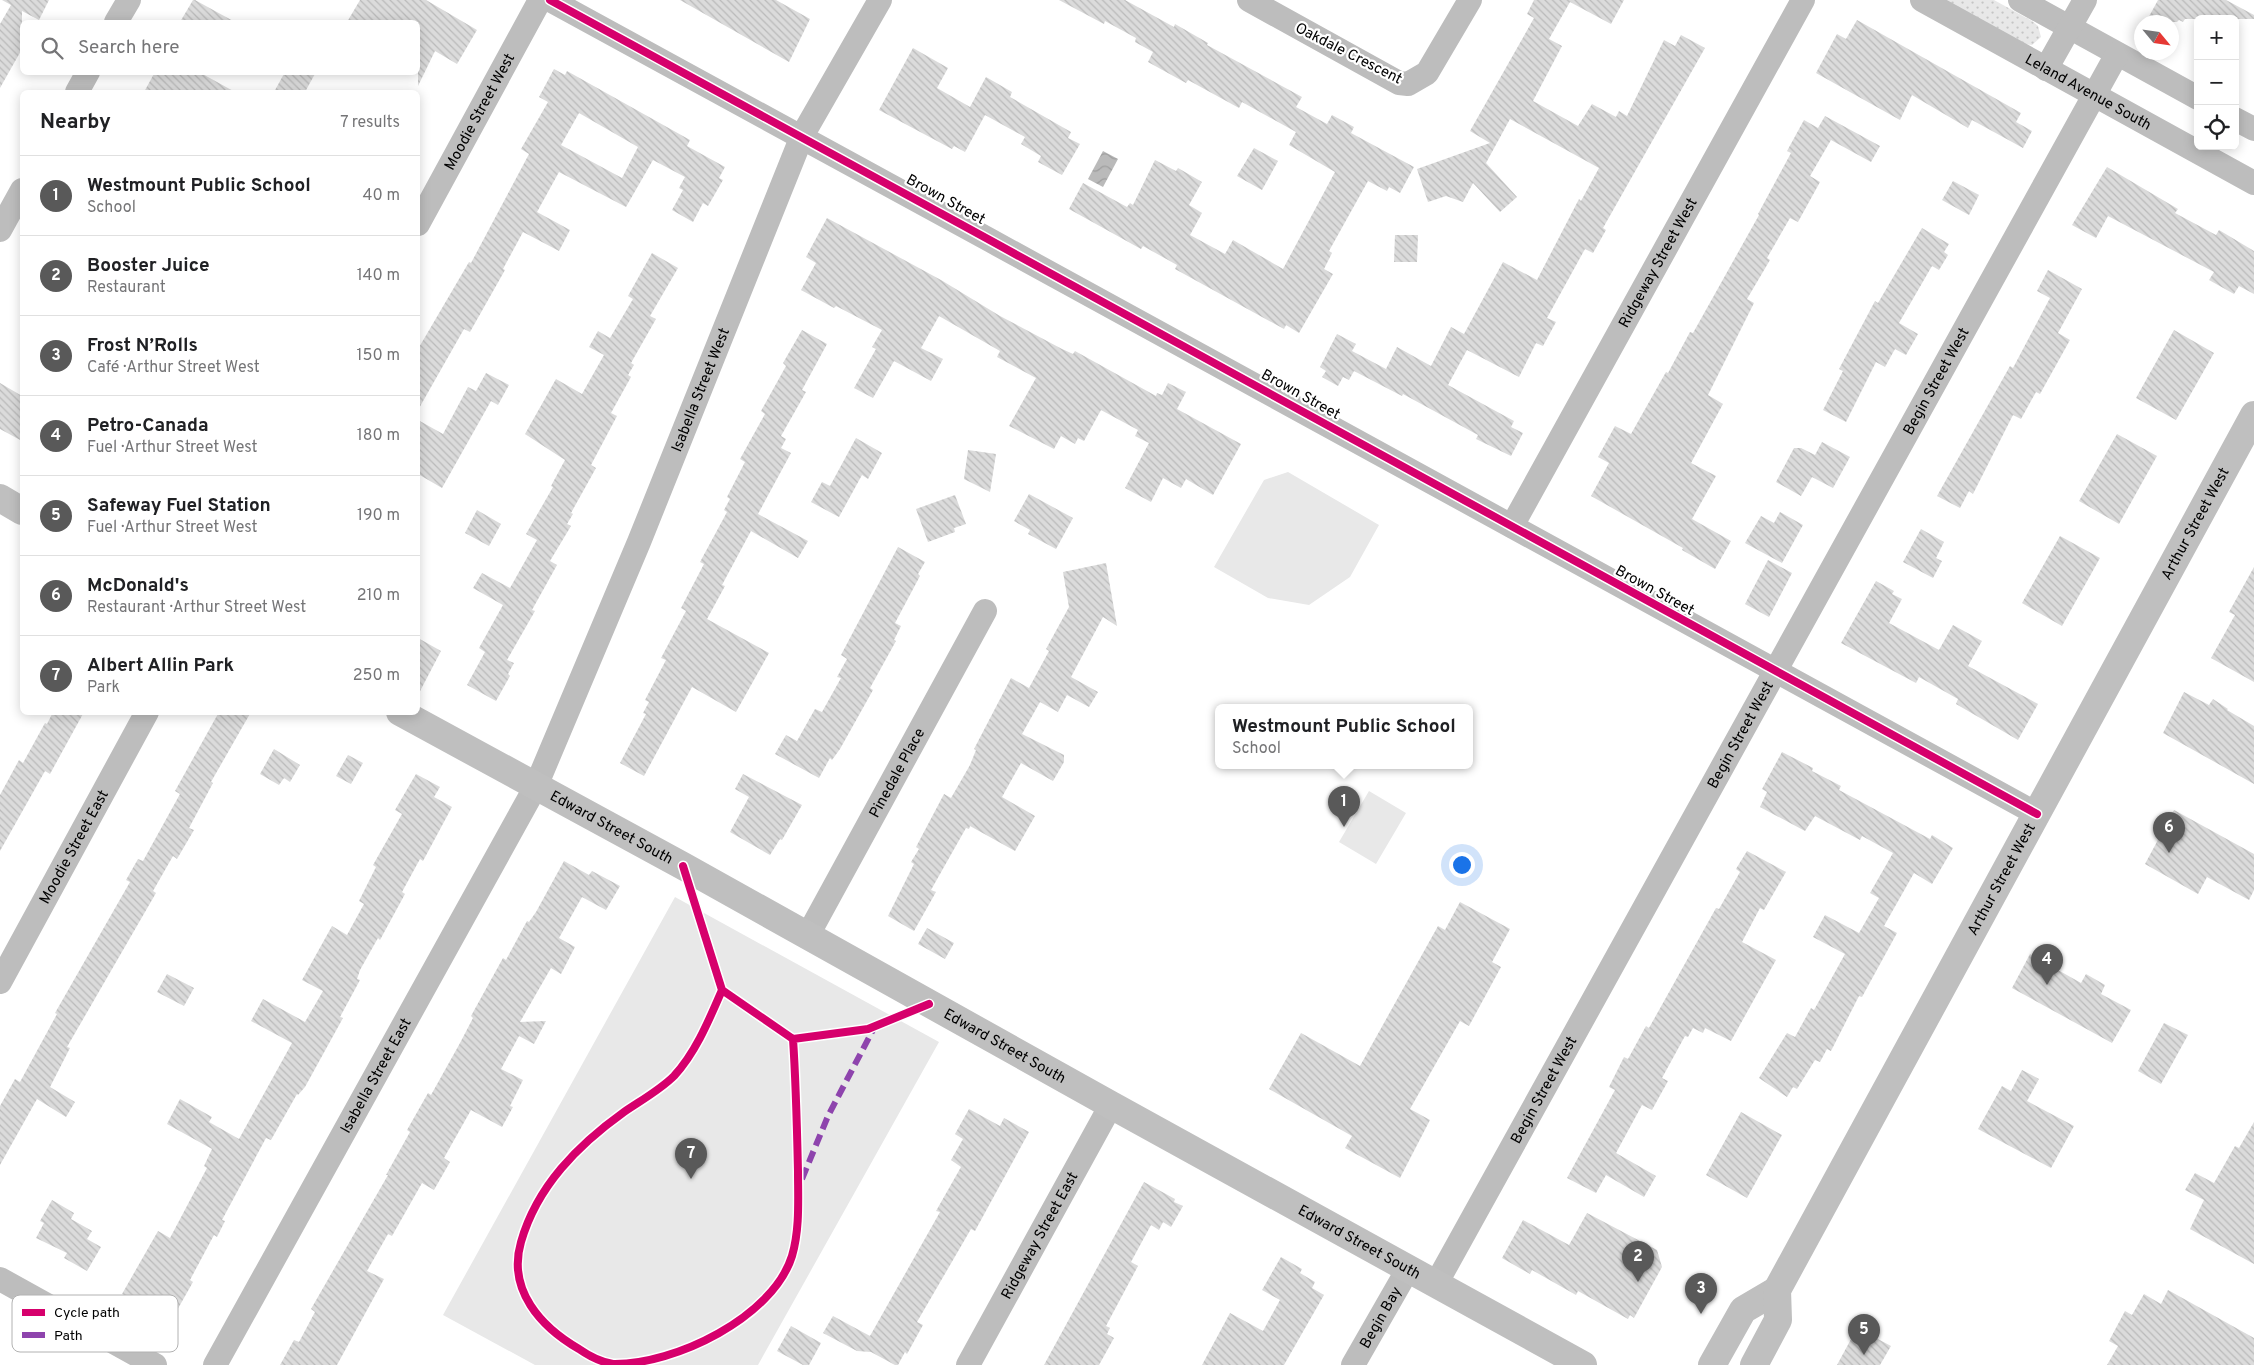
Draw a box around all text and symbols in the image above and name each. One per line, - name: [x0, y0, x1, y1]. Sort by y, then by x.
- north arrow: [2134, 15, 2179, 60]
- map controls: [2194, 15, 2239, 150]
- button: +: [2194, 15, 2239, 60]
- street label: Oakdale Crescent: [1292, 19, 1405, 90]
- search box: [20, 20, 420, 75]
- icon: search: [38, 34, 66, 62]
- text: Search here: [78, 36, 180, 60]
- street label: Moodie Street West: [441, 50, 520, 174]
- street label: Leland Avenue South: [2021, 51, 2154, 136]
- button: −: [2194, 60, 2239, 105]
- button: locate: [2194, 105, 2239, 150]
- text: Nearby: [40, 109, 111, 136]
- text: 7 results: [340, 113, 400, 133]
- street label: Brown Street: [902, 171, 988, 230]
- text: Westmount Public School: [87, 174, 311, 198]
- text: 1: [53, 186, 59, 206]
- text: 40 m: [362, 186, 400, 206]
- street label: Ridgeway Street West: [1615, 195, 1703, 332]
- text: School: [87, 198, 136, 218]
- text: Booster Juice: [87, 254, 210, 278]
- text: 2: [51, 266, 61, 286]
- text: 140 m: [357, 266, 400, 286]
- text: Restaurant: [87, 278, 166, 298]
- street label: Isabella Street West: [668, 325, 735, 455]
- street label: Begin Street West: [1900, 325, 1975, 439]
- text: Frost N’Rolls: [87, 334, 198, 358]
- text: 3: [51, 346, 61, 366]
- text: 150 m: [357, 346, 400, 366]
- text: Café · Arthur Street West: [87, 358, 260, 378]
- street label: Brown Street: [1257, 366, 1343, 425]
- text: Petro-Canada: [87, 414, 209, 438]
- text: 4: [51, 426, 61, 446]
- text: 180 m: [357, 426, 400, 446]
- text: Fuel · Arthur Street West: [87, 438, 258, 458]
- street label: Arthur Street West: [2158, 465, 2235, 584]
- text: Safeway Fuel Station: [87, 494, 271, 518]
- text: 5: [51, 506, 61, 526]
- text: 190 m: [357, 506, 400, 526]
- text: Fuel · Arthur Street West: [87, 518, 258, 538]
- street label: Brown Street: [1611, 562, 1697, 621]
- text: McDonald's: [87, 574, 189, 598]
- text: 6: [51, 586, 61, 606]
- text: 210 m: [357, 586, 400, 606]
- text: Restaurant · Arthur Street West: [87, 598, 306, 618]
- text: Albert Allin Park: [87, 654, 234, 678]
- text: 7: [52, 666, 60, 686]
- text: 250 m: [353, 666, 400, 686]
- text: Park: [87, 678, 120, 698]
- street label: Begin Street West: [1704, 678, 1779, 792]
- popup: [1215, 704, 1473, 769]
- text: Westmount Public School: [1232, 715, 1456, 739]
- street label: Pinedale Place: [866, 725, 930, 822]
- text: School: [1232, 739, 1281, 759]
- pin: 1: [1328, 786, 1360, 827]
- street label: Moodie Street East: [36, 787, 114, 908]
- street label: Edward Street South: [546, 787, 676, 870]
- pin: 6: [2153, 812, 2185, 853]
- street label: Arthur Street West: [1964, 820, 2041, 939]
- your location: [1449, 852, 1475, 878]
- pin: 4: [2031, 944, 2063, 985]
- street label: Edward Street South: [940, 1005, 1069, 1089]
- street label: Isabella Street East: [337, 1015, 416, 1137]
- street label: Begin Street West: [1507, 1033, 1582, 1148]
- pin: 7: [675, 1138, 707, 1179]
- street label: Ridgeway Street East: [998, 1169, 1083, 1303]
- street label: Edward Street South: [1294, 1202, 1423, 1285]
- pin: 2: [1622, 1241, 1654, 1282]
- pin: 3: [1685, 1273, 1717, 1314]
- street label: Begin Bay: [1356, 1284, 1407, 1352]
- legend: [12, 1295, 178, 1352]
- text: Cycle path: [54, 1305, 120, 1322]
- pin: 5: [1848, 1314, 1880, 1355]
- text: Path: [54, 1328, 83, 1345]

